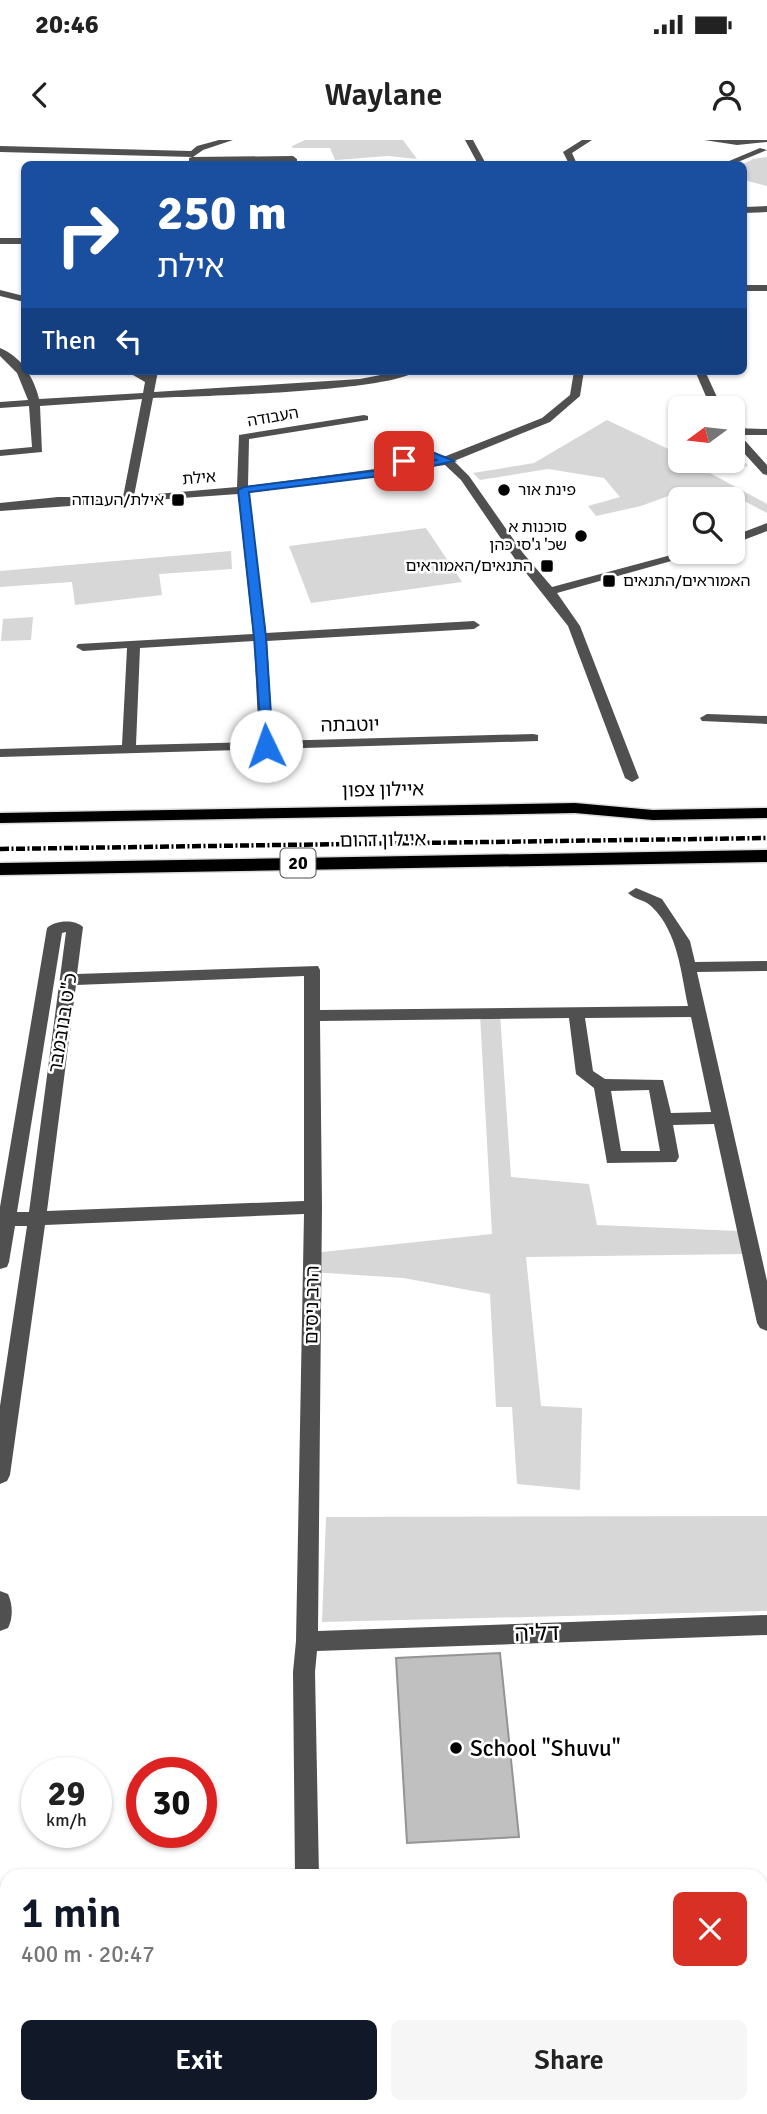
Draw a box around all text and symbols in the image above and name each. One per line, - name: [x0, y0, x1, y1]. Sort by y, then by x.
- text: 20:46: [35, 9, 99, 41]
- text: Waylane: [325, 75, 442, 114]
- icon: back: [21, 76, 59, 114]
- icon: person: [708, 76, 746, 114]
- text: 250 m: [157, 183, 287, 243]
- icon: right: [42, 189, 133, 280]
- text: אילת: [157, 247, 224, 286]
- icon: left: [110, 322, 148, 360]
- text: Then: [42, 325, 96, 357]
- north arrow: [668, 396, 746, 472]
- map controls: [668, 396, 745, 564]
- street label: העבודה: [246, 403, 300, 431]
- pin: [374, 431, 434, 491]
- icon: arrive: [385, 442, 423, 480]
- street label: אילת: [181, 467, 217, 489]
- place label: פינת אור: [518, 480, 576, 500]
- marker: פינת אור: [496, 482, 512, 498]
- button: search: [668, 487, 745, 564]
- place label: אילת/העבודה: [72, 490, 164, 510]
- marker: אילת/העבודה: [170, 492, 186, 508]
- place label: סוכנות א שכ' ג'סי כהן: [489, 517, 567, 555]
- marker: סוכנות א שכ' ג'סי כהן: [573, 528, 589, 544]
- place label: התנאים/האמוראים: [406, 556, 533, 576]
- marker: התנאים/האמוראים: [539, 558, 555, 574]
- place label: האמוראים/התנאים: [623, 571, 750, 591]
- marker: האמוראים/התנאים: [601, 573, 617, 589]
- position arrow: [229, 709, 303, 783]
- street label: יוטבתה: [320, 712, 380, 738]
- street label: איילון צפון: [342, 777, 424, 803]
- street label: איילון דרום: [339, 827, 427, 853]
- road number: 20: [280, 848, 316, 878]
- street label: כ"ט בנובמבר: [43, 971, 83, 1075]
- street label: הרב ניסים: [299, 1265, 325, 1345]
- street label: דליה: [514, 1618, 560, 1648]
- place label: School "Shuvu": [470, 1734, 621, 1763]
- marker: School "Shuvu": [448, 1740, 464, 1756]
- speed limit sign: 30: [126, 1757, 217, 1848]
- text: 29: [48, 1772, 85, 1815]
- text: km/h: [46, 1809, 87, 1831]
- text: 1 min: [21, 1888, 122, 1939]
- button: close: [673, 1892, 747, 1966]
- text: 400 m · 20:47: [21, 1940, 155, 1969]
- button: Exit: [21, 2020, 377, 2100]
- button: Share: [391, 2020, 747, 2100]

